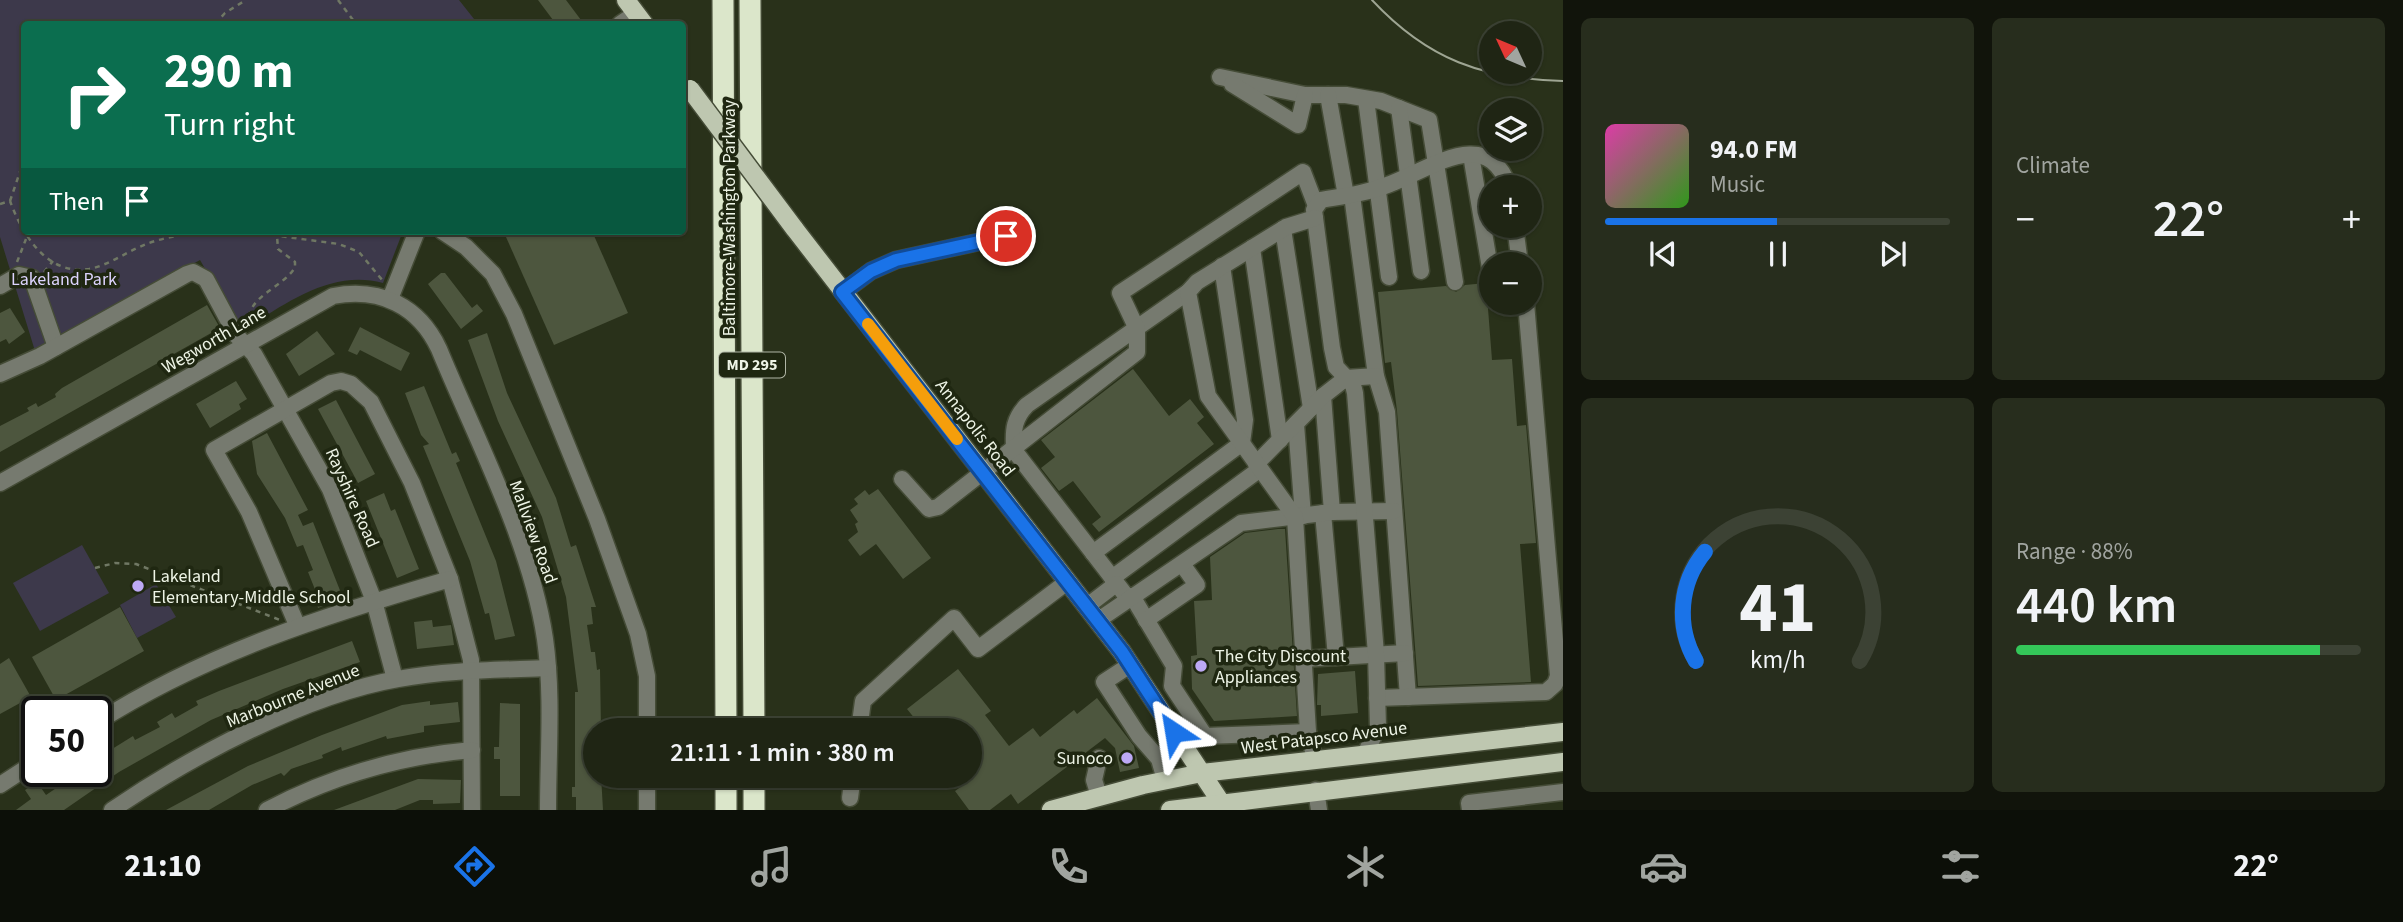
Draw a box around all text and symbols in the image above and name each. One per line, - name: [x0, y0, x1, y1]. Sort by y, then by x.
- north arrow: [1479, 21, 1542, 84]
- map controls: [1479, 21, 1542, 315]
- text: 290 m: [164, 37, 293, 107]
- icon: right: [49, 49, 140, 140]
- button: layers: [1479, 98, 1542, 161]
- street label: Baltimore-Washington Parkway: [717, 99, 742, 336]
- text: Turn right: [164, 102, 295, 148]
- text: 94.0 FM: [1710, 131, 1798, 168]
- text: Climate: [2016, 149, 2090, 182]
- text: Music: [1710, 168, 1765, 201]
- button: +: [1479, 175, 1542, 238]
- icon: arrive: [118, 182, 156, 220]
- text: Then: [49, 183, 104, 220]
- text: 22°: [2153, 183, 2224, 257]
- text: −: [2016, 193, 2035, 247]
- text: +: [2342, 193, 2361, 247]
- pin: [976, 206, 1036, 266]
- icon: arrive: [987, 217, 1025, 255]
- icon: previous: [1644, 235, 1682, 273]
- icon: pause: [1759, 235, 1797, 273]
- icon: next: [1874, 235, 1912, 273]
- button: −: [1479, 252, 1542, 315]
- park label: Lakeland Park: [11, 267, 117, 292]
- street label: Wegworth Lane: [157, 300, 271, 380]
- road number: MD 295: [719, 352, 785, 378]
- street label: Annapolis Road: [929, 374, 1021, 482]
- street label: Rayshire Road: [319, 444, 385, 552]
- street label: Mallview Road: [503, 477, 563, 587]
- text: Range · 88%: [2016, 535, 2133, 568]
- text: 41: [1739, 556, 1816, 660]
- place label: Lakeland Elementary-Middle School: [152, 564, 351, 610]
- text: 440 km: [2016, 569, 2177, 643]
- marker: Lakeland Elementary-Middle School: [130, 578, 146, 594]
- text: km/h: [1750, 642, 1805, 678]
- place label: The City Discount Appliances: [1215, 644, 1346, 690]
- street label: Marbourne Avenue: [222, 658, 364, 734]
- marker: The City Discount Appliances: [1193, 658, 1209, 674]
- position arrow: [1137, 695, 1211, 769]
- speed limit sign: 50: [21, 696, 112, 787]
- street label: West Patapsco Avenue: [1240, 715, 1409, 761]
- text: 21:11 · 1 min · 380 m: [670, 734, 895, 771]
- place label: Sunoco: [1056, 746, 1113, 771]
- marker: Sunoco: [1119, 750, 1135, 766]
- icon: directions: [450, 842, 499, 891]
- icon: music: [747, 842, 796, 891]
- icon: phone: [1044, 842, 1093, 891]
- icon: climate: [1341, 842, 1390, 891]
- icon: car: [1639, 842, 1688, 891]
- icon: filters: [1936, 842, 1985, 891]
- text: 21:10: [124, 843, 201, 889]
- text: 22°: [2233, 843, 2279, 889]

